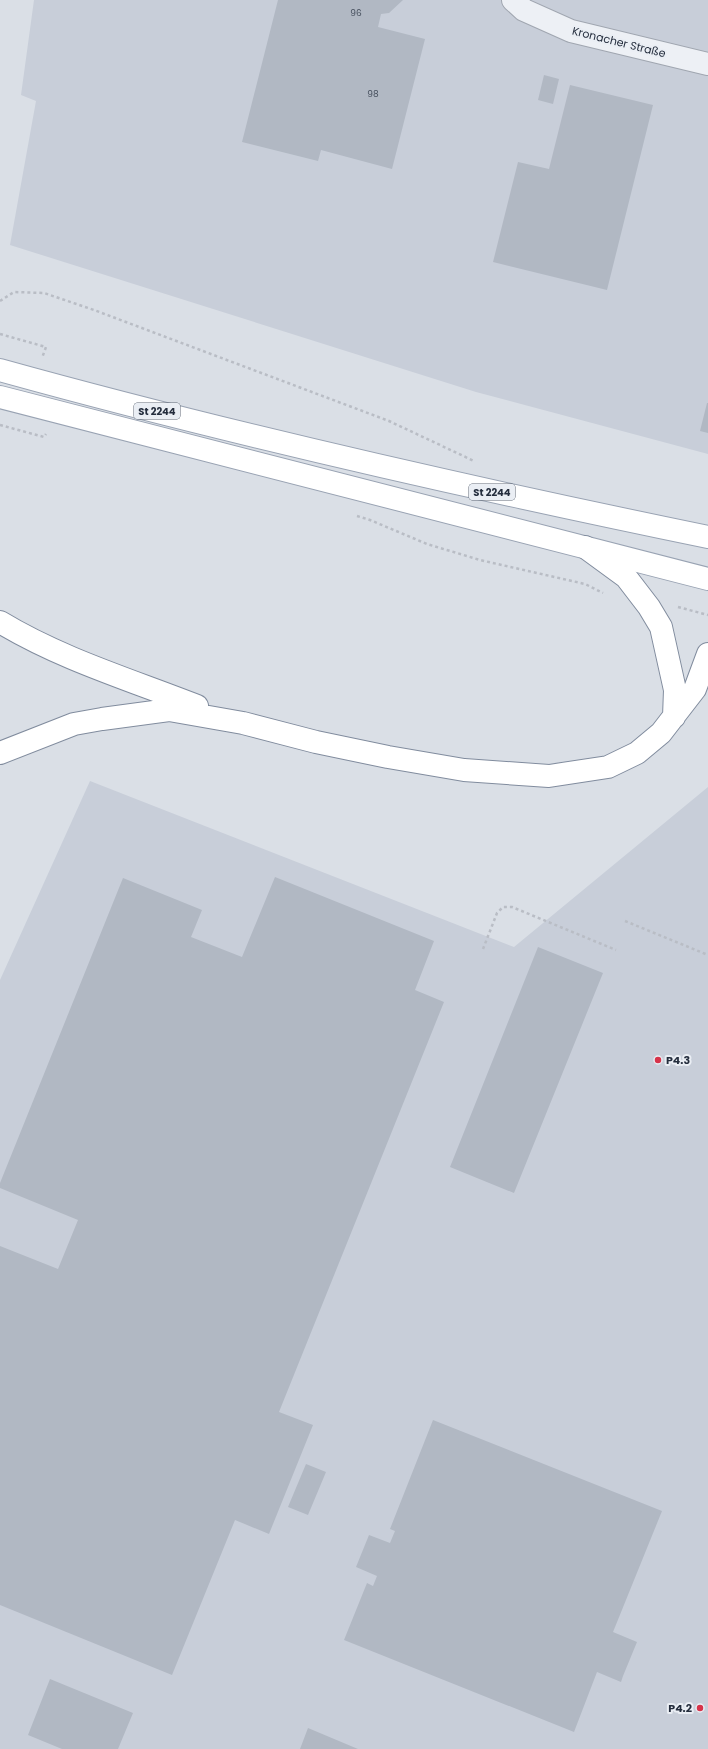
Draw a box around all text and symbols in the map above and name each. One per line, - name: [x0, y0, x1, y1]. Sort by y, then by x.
- house number: 96: [350, 7, 362, 19]
- street label: Kronacher Straße: [570, 23, 668, 61]
- house number: 98: [367, 88, 379, 100]
- road number: St 2244: [134, 403, 180, 419]
- road number: St 2244: [469, 484, 515, 500]
- place label: P4.3: [666, 1052, 690, 1068]
- marker: P4.3: [653, 1055, 663, 1065]
- place label: P4.2: [668, 1700, 692, 1716]
- marker: P4.2: [695, 1703, 705, 1713]

